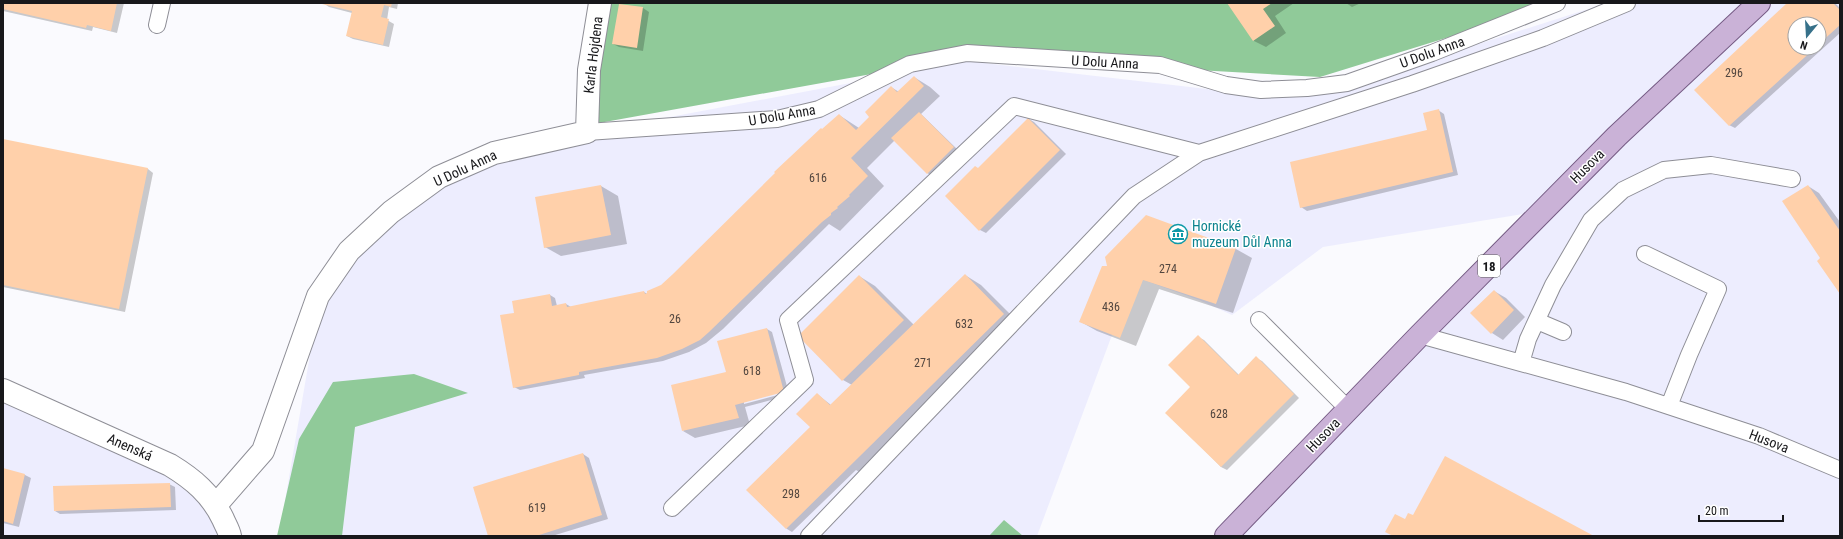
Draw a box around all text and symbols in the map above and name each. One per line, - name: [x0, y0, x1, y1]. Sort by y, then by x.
- street label: Karla Hojdena: [580, 16, 606, 94]
- north arrow: [1787, 16, 1827, 56]
- street label: U Dolu Anna: [1397, 33, 1467, 71]
- text: N: [1799, 38, 1809, 52]
- street label: U Dolu Anna: [1071, 52, 1139, 72]
- house number: 296: [1725, 66, 1743, 80]
- street label: U Dolu Anna: [747, 101, 817, 129]
- street label: U Dolu Anna: [431, 146, 499, 190]
- street label: Husova: [1567, 146, 1607, 186]
- house number: 616: [809, 171, 827, 185]
- place label: Hornické muzeum Důl Anna: [1192, 218, 1292, 250]
- museum icon: Hornické muzeum Důl Anna: [1167, 223, 1189, 245]
- road number: 18: [1478, 255, 1500, 277]
- house number: 274: [1159, 262, 1177, 276]
- house number: 436: [1102, 300, 1120, 314]
- house number: 26: [669, 312, 681, 326]
- house number: 632: [955, 317, 973, 331]
- house number: 271: [914, 356, 932, 370]
- house number: 618: [743, 364, 761, 378]
- house number: 628: [1210, 407, 1228, 421]
- street label: Husova: [1303, 415, 1343, 455]
- street label: Husova: [1747, 426, 1791, 456]
- street label: Anenská: [105, 430, 155, 464]
- house number: 298: [782, 487, 800, 501]
- scale bar: [1699, 497, 1783, 523]
- house number: 619: [528, 501, 546, 515]
- text: 20 m: [1705, 504, 1729, 518]

